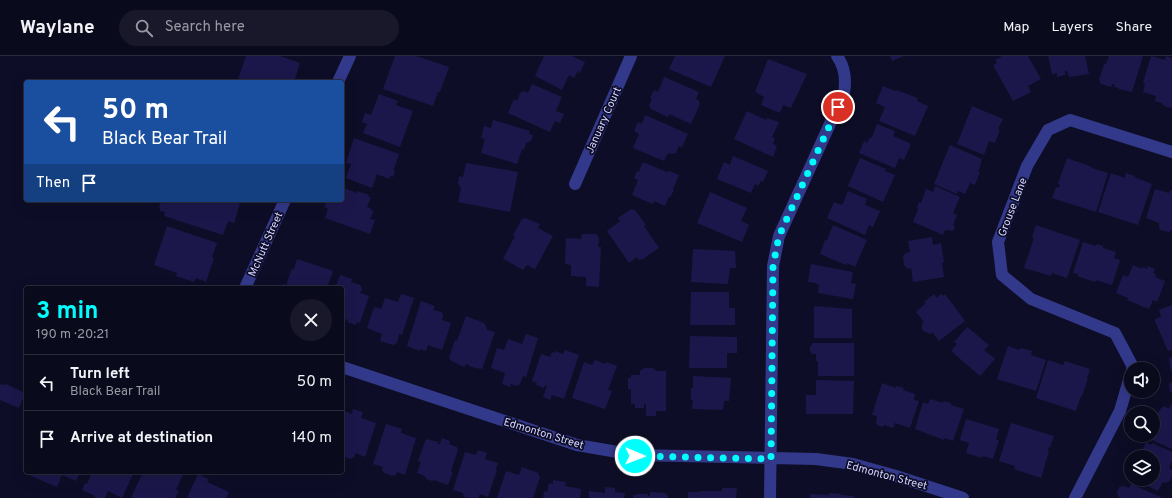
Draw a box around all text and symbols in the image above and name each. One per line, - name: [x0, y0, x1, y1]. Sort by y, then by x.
- search box: [119, 10, 399, 46]
- text: Waylane: [20, 16, 95, 40]
- icon: search: [133, 17, 155, 39]
- text: Search here: [165, 18, 245, 37]
- text: Map: [1003, 19, 1029, 36]
- text: Layers: [1051, 19, 1093, 36]
- text: Share: [1115, 19, 1152, 36]
- street label: January Court: [583, 85, 625, 156]
- pin: [821, 90, 855, 124]
- text: 50 m: [102, 93, 169, 129]
- icon: left: [36, 96, 88, 148]
- icon: arrive: [827, 96, 849, 118]
- text: Black Bear Trail: [102, 128, 227, 151]
- icon: arrive: [78, 172, 100, 194]
- text: Then: [36, 174, 70, 193]
- street label: Grouse Lane: [995, 176, 1031, 239]
- street label: McNutt Street: [245, 210, 286, 279]
- text: 3 min: [36, 297, 98, 327]
- button: close: [290, 299, 332, 341]
- text: 190 m · 20:21: [36, 327, 109, 343]
- map controls: [1124, 362, 1160, 486]
- button: sound: [1124, 362, 1160, 398]
- text: Turn left: [70, 365, 130, 384]
- icon: left: [36, 372, 58, 394]
- text: 50 m: [297, 373, 332, 392]
- text: Black Bear Trail: [70, 384, 160, 400]
- button: search: [1124, 406, 1160, 442]
- street label: Edmonton Street: [502, 415, 586, 453]
- icon: arrive: [36, 428, 58, 450]
- text: Arrive at destination: [70, 429, 213, 448]
- text: 140 m: [292, 429, 332, 448]
- position arrow: [614, 435, 656, 477]
- button: layers: [1124, 450, 1160, 486]
- street label: Edmonton Street: [845, 458, 929, 493]

